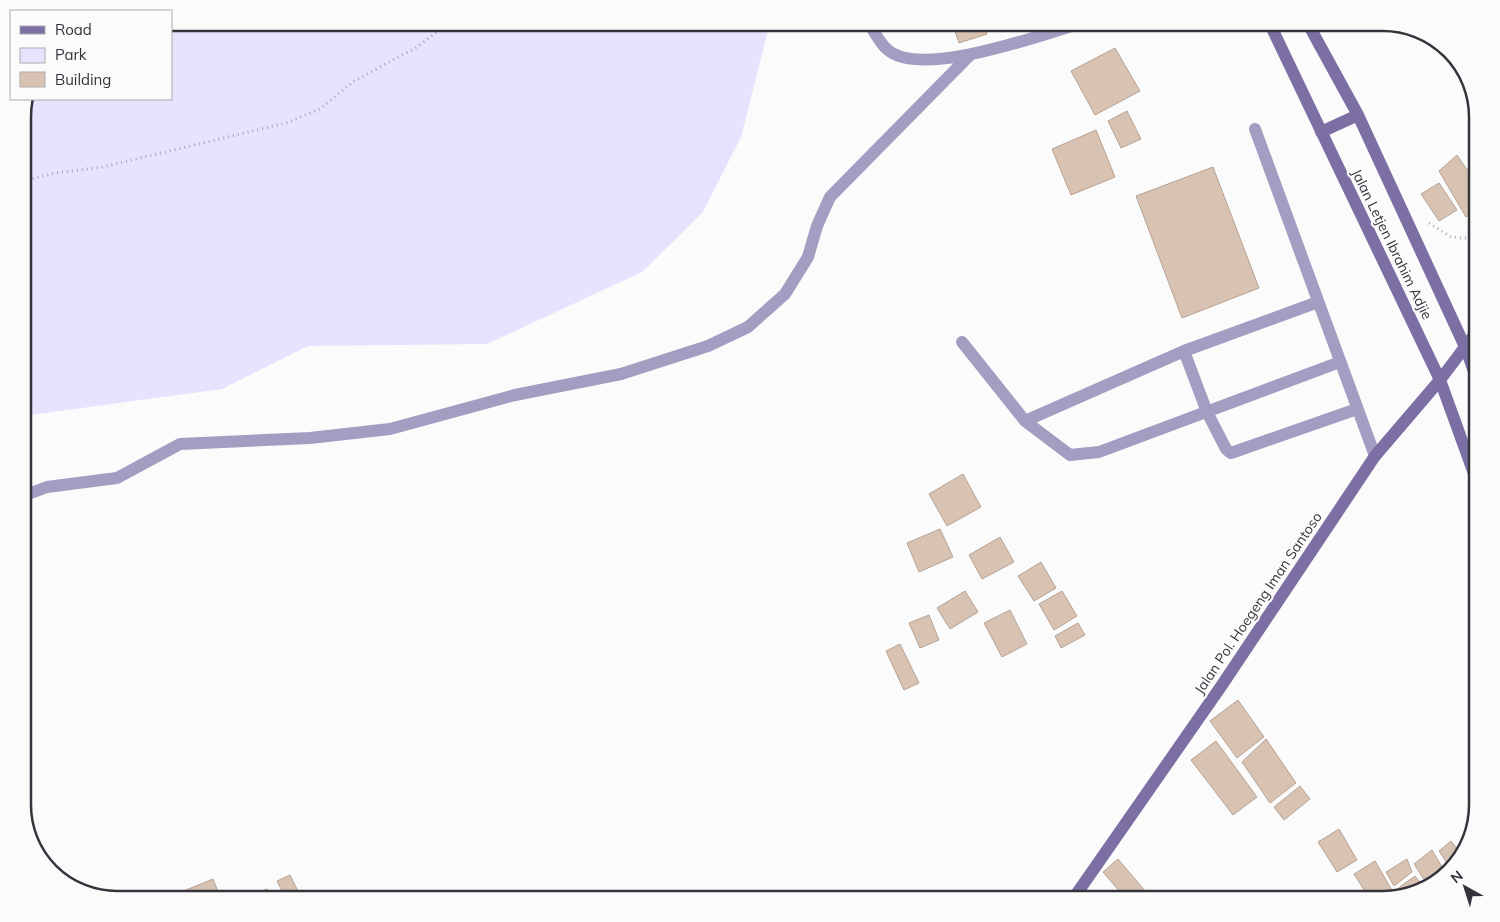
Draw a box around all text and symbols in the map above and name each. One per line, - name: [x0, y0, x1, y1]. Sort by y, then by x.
- legend: [10, 10, 172, 100]
- text: Road: [55, 20, 92, 39]
- text: Park: [55, 45, 87, 64]
- text: Building: [55, 70, 111, 89]
- street label: Jalan Letjen Ibrahim Adjie: [1348, 166, 1436, 322]
- street label: Jalan Pol. Hoegeng Iman Santoso: [1190, 509, 1326, 697]
- north arrow: [1440, 862, 1490, 912]
- text: N: [1447, 867, 1467, 887]

